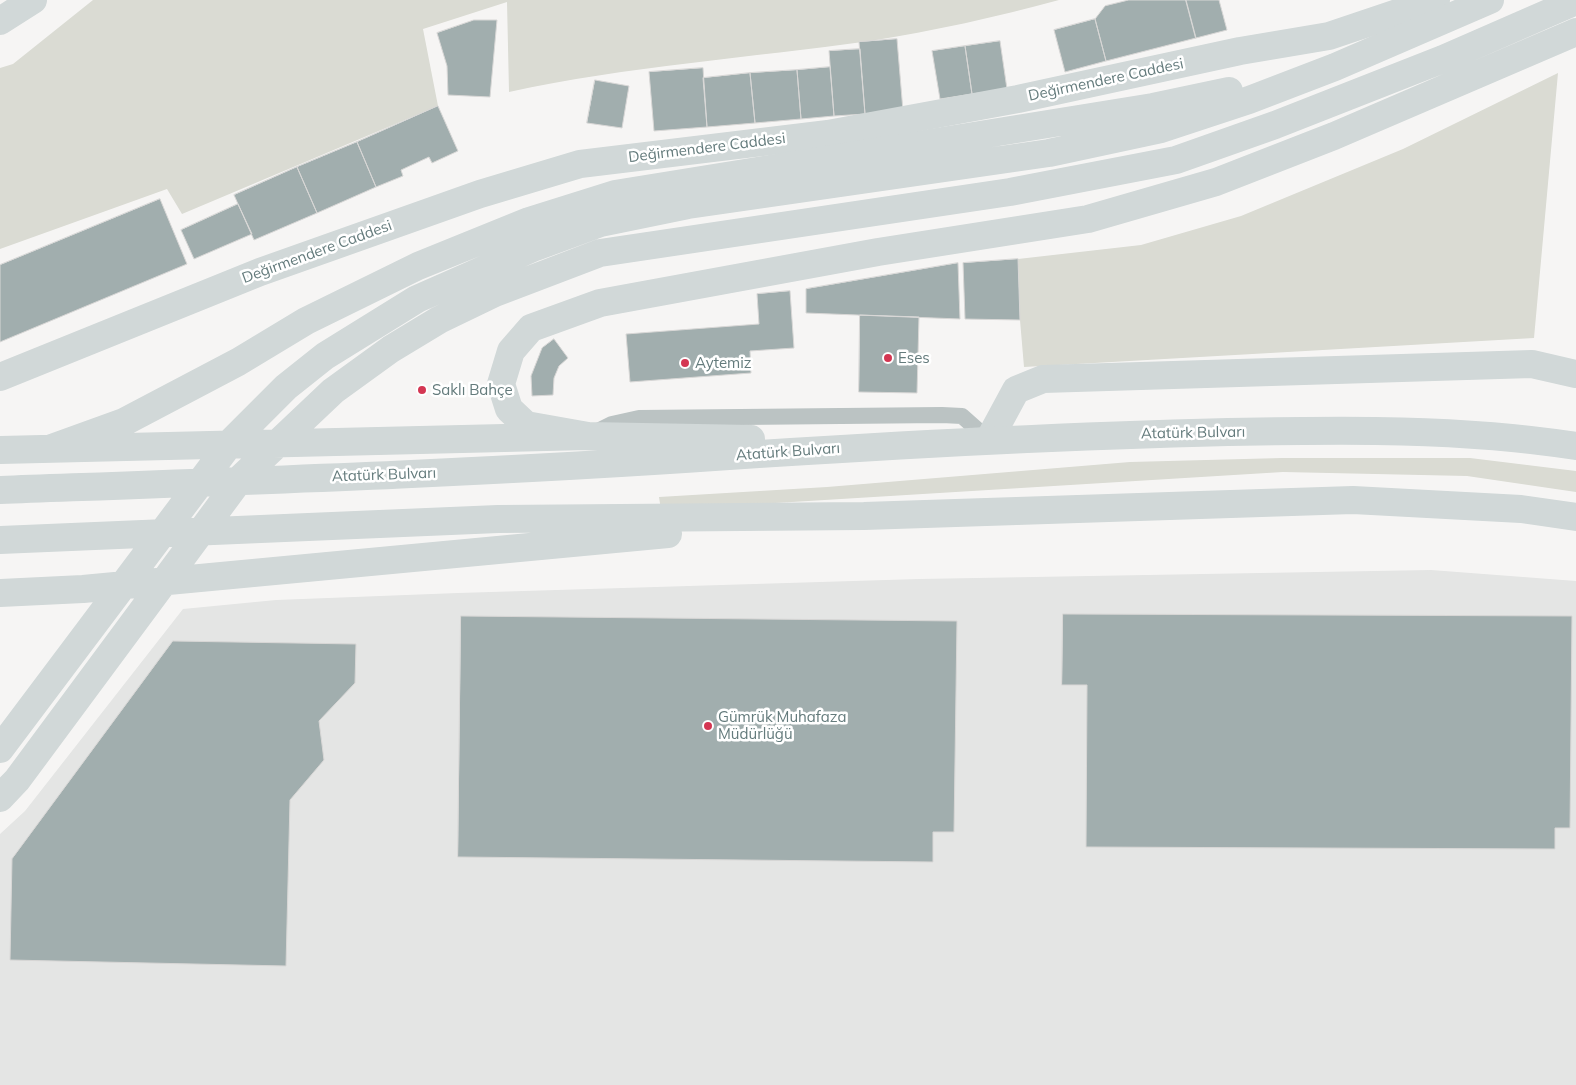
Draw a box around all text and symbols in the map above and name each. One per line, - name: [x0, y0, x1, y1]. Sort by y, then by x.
- street label: Değirmendere Caddesi: [1027, 55, 1185, 105]
- street label: Değirmendere Caddesi: [627, 129, 787, 167]
- street label: Değirmendere Caddesi: [240, 216, 394, 288]
- place label: Eses: [898, 349, 930, 367]
- marker: Eses: [882, 352, 894, 364]
- place label: Aytemiz: [695, 354, 752, 372]
- marker: Aytemiz: [679, 357, 691, 369]
- place label: Saklı Bahçe: [432, 381, 513, 399]
- marker: Saklı Bahçe: [416, 384, 428, 396]
- street label: Atatürk Bulvarı: [1141, 423, 1245, 443]
- street label: Atatürk Bulvarı: [735, 439, 841, 465]
- street label: Atatürk Bulvarı: [332, 464, 436, 486]
- place label: Gümrük Muhafaza Müdürlüğü: [718, 708, 847, 743]
- marker: Gümrük Muhafaza Müdürlüğü: [702, 720, 714, 732]

